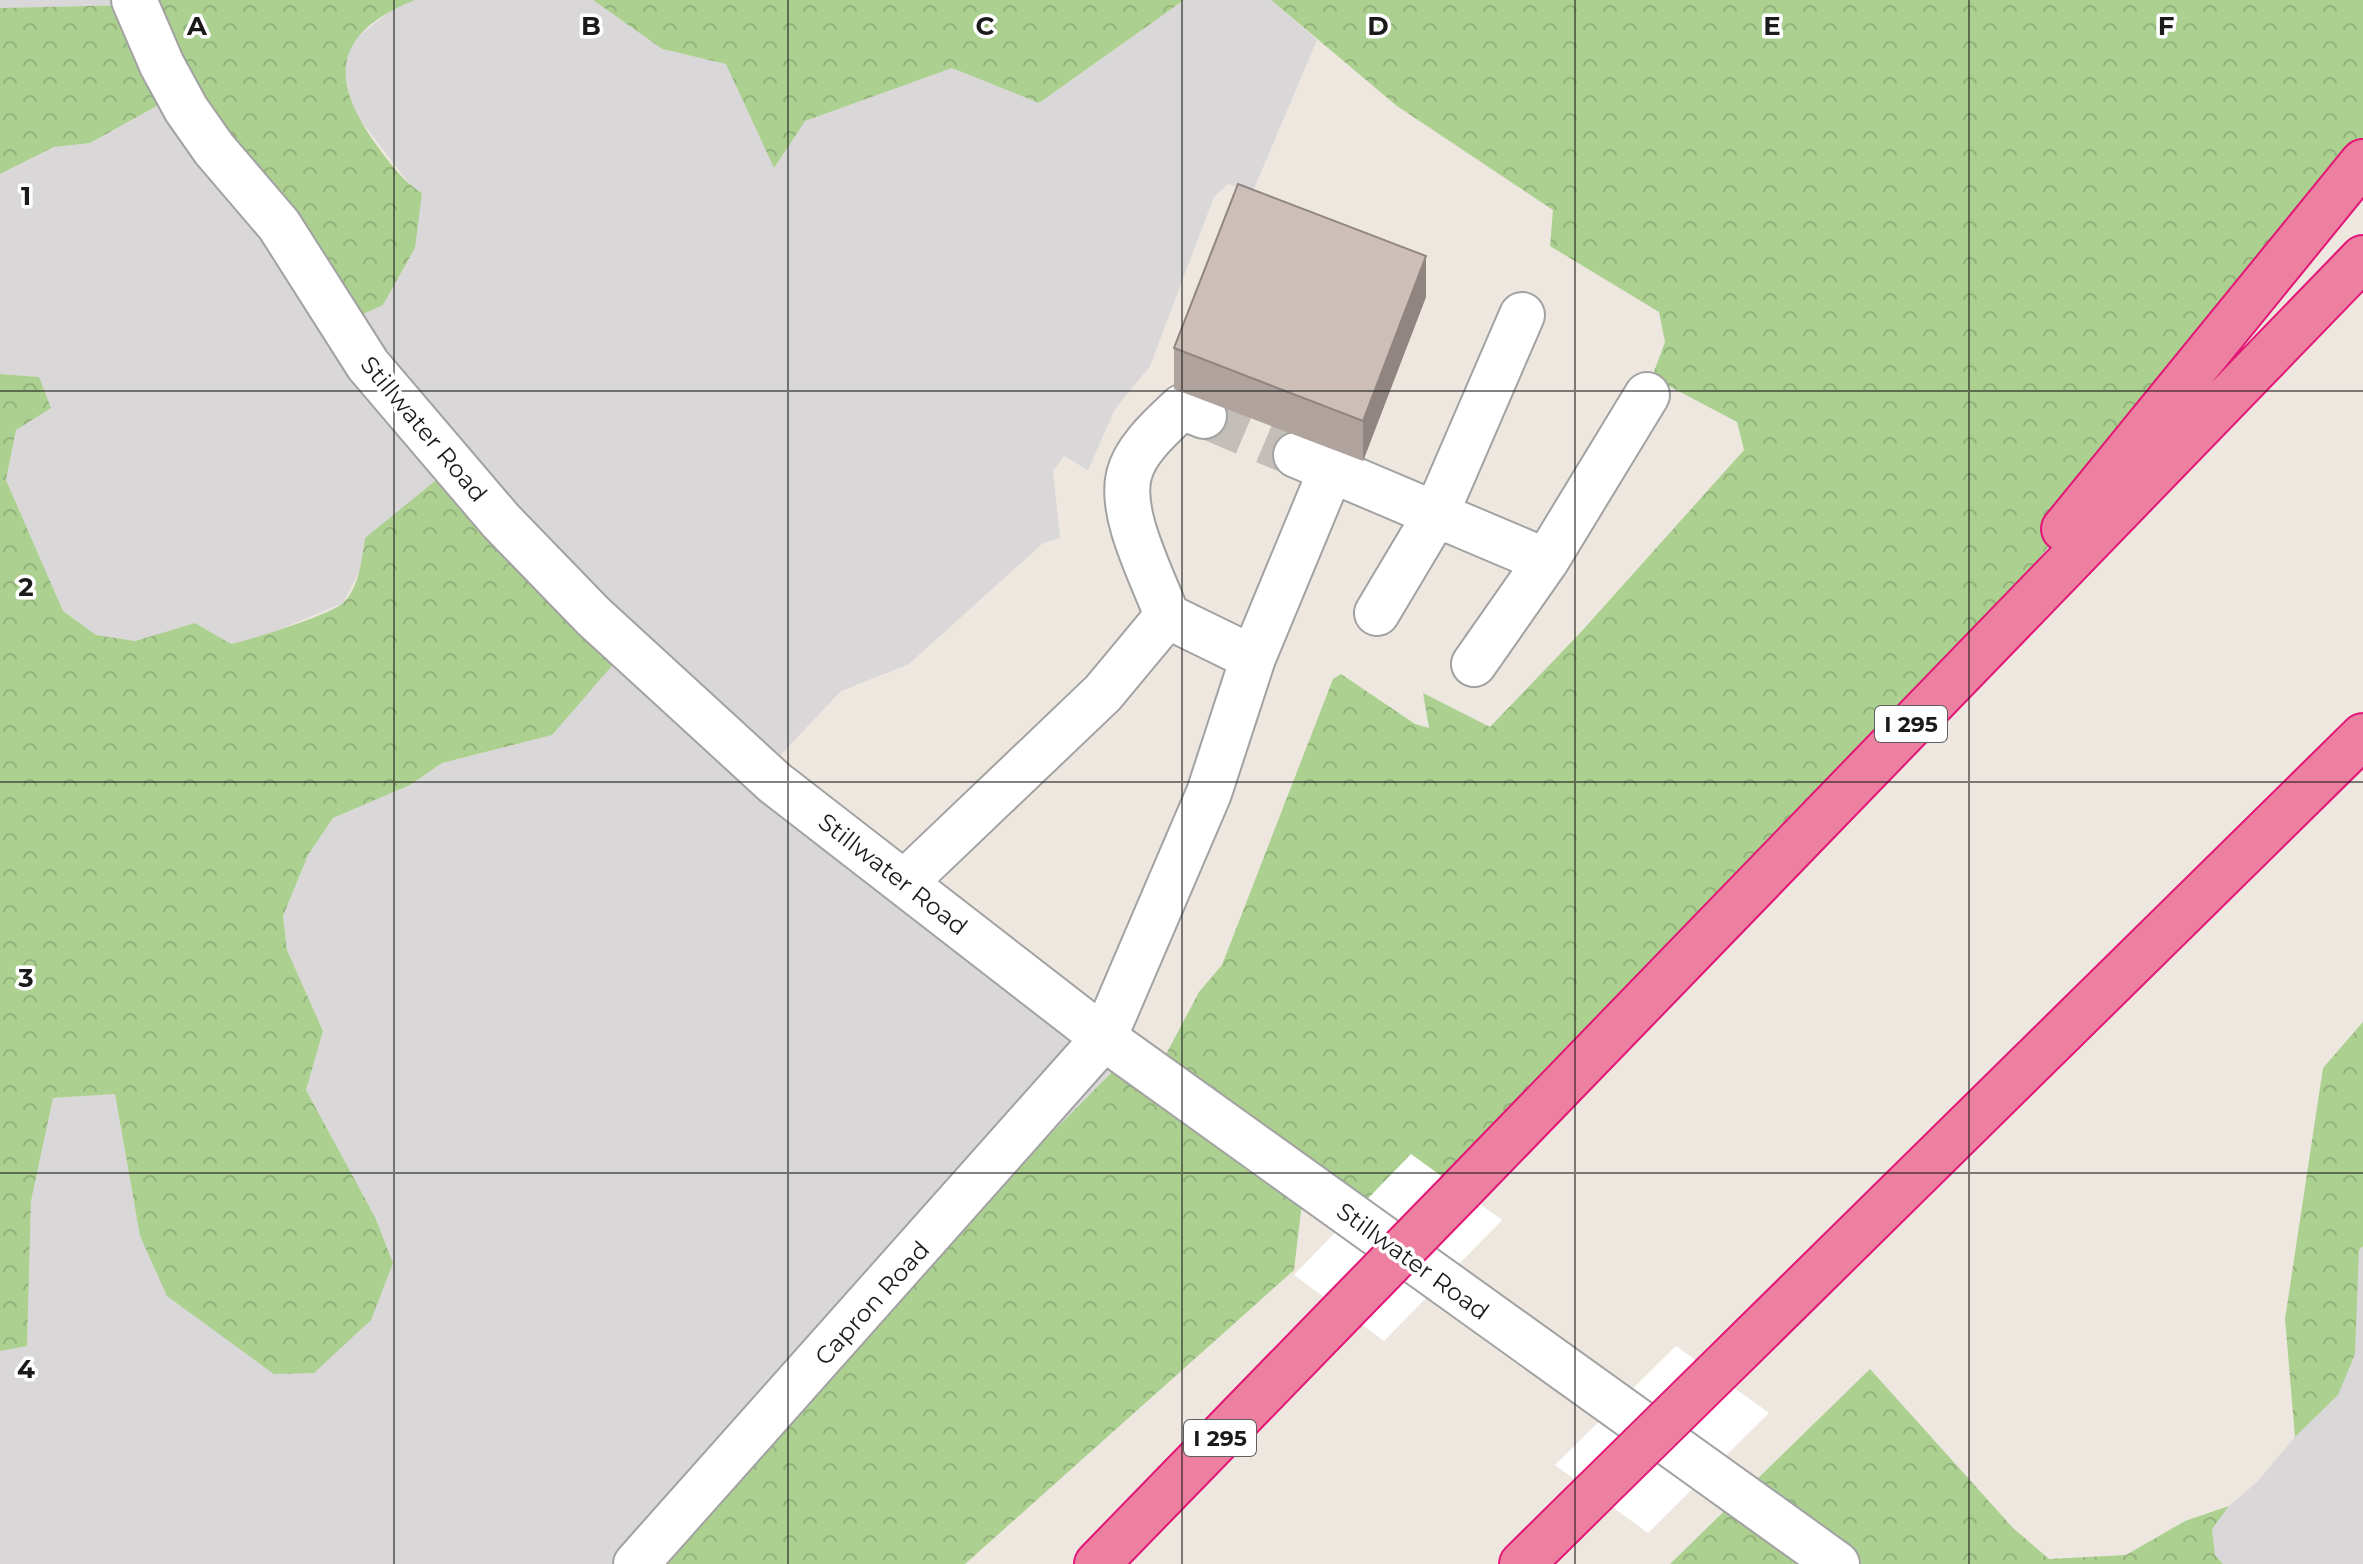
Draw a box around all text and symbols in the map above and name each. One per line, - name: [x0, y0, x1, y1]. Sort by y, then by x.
- text: A: [186, 10, 208, 42]
- text: B: [581, 10, 601, 42]
- text: C: [976, 10, 995, 42]
- text: D: [1367, 10, 1389, 42]
- text: E: [1763, 10, 1781, 42]
- text: F: [2158, 10, 2174, 42]
- text: 1: [21, 180, 31, 212]
- street label: Stillwater Road: [355, 350, 493, 508]
- text: 2: [18, 571, 34, 603]
- road number: I 295: [1875, 706, 1947, 742]
- street label: Stillwater Road: [813, 807, 973, 941]
- text: 3: [17, 962, 34, 994]
- street label: Stillwater Road: [1331, 1196, 1495, 1326]
- street label: Capron Road: [809, 1235, 935, 1371]
- text: 4: [17, 1353, 35, 1385]
- road number: I 295: [1184, 1420, 1256, 1456]

